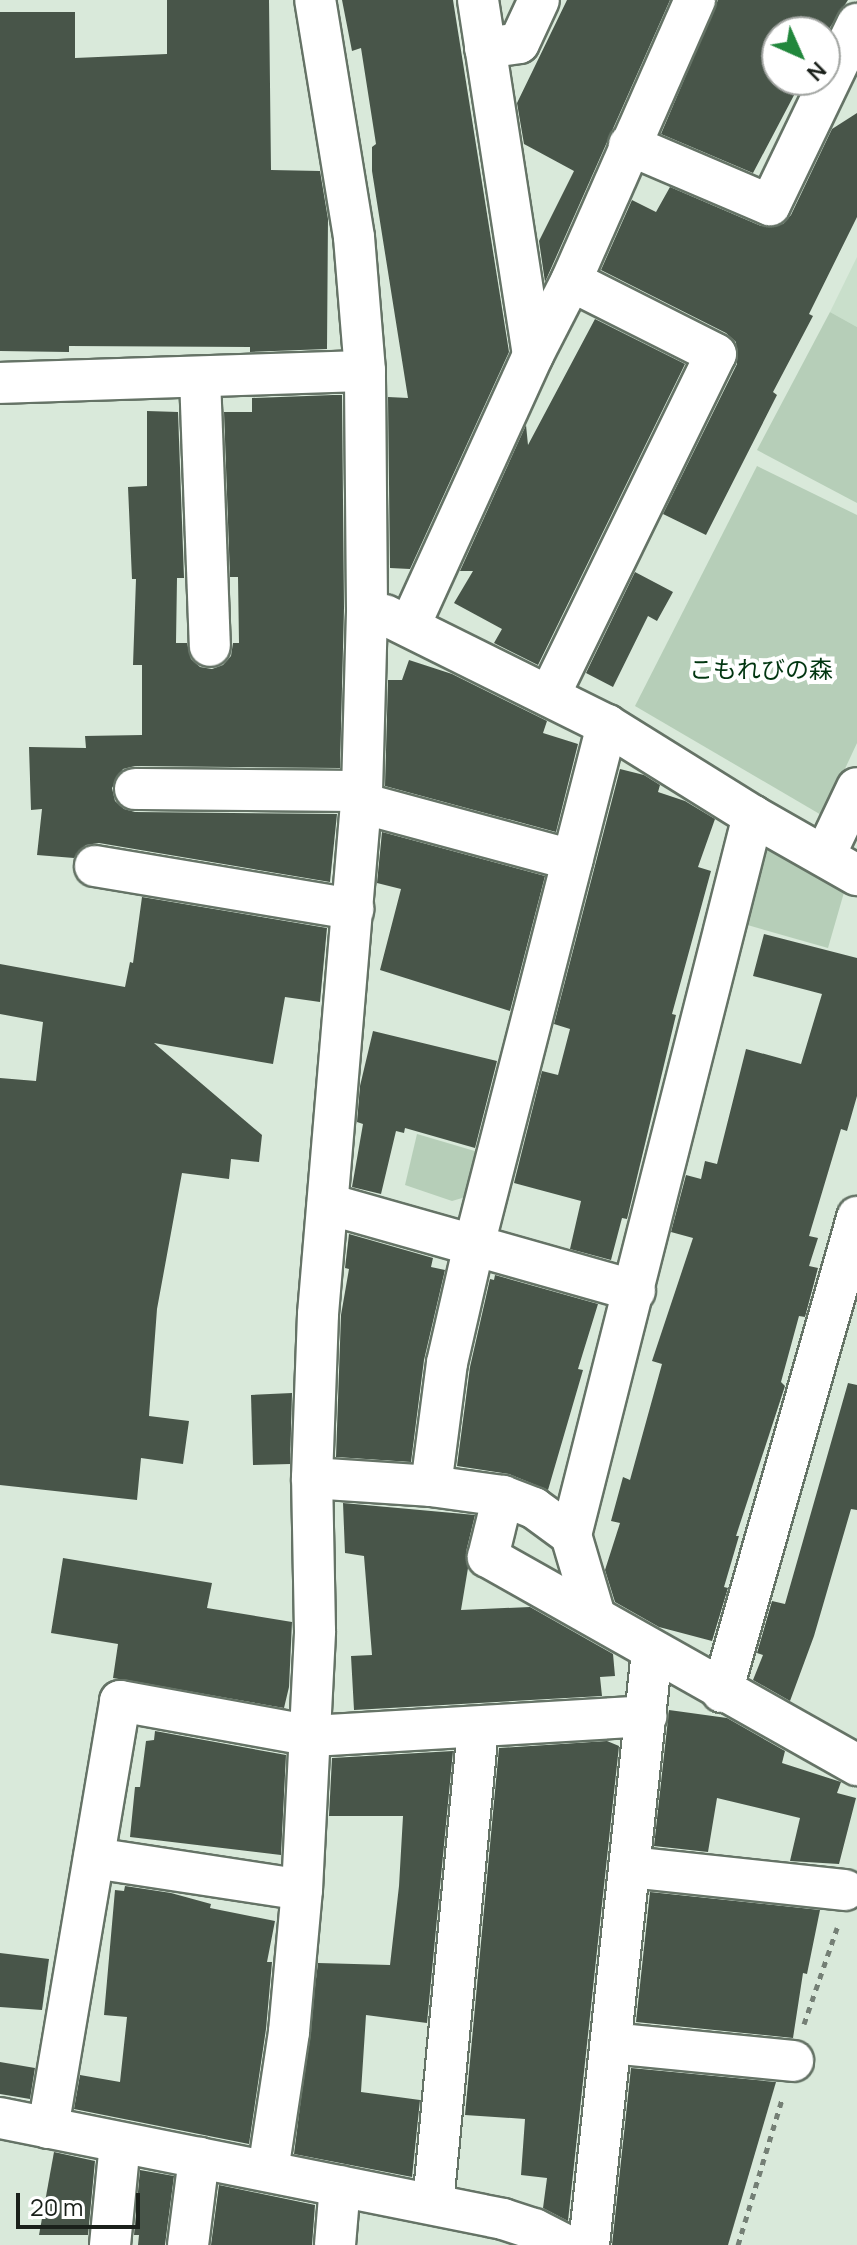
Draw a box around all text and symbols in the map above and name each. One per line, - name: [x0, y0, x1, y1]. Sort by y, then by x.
- north arrow: [761, 16, 841, 96]
- text: N: [800, 55, 833, 88]
- park label: こもれびの森: [689, 655, 833, 683]
- scale bar: [20, 2177, 144, 2227]
- text: 20 m: [30, 2190, 83, 2223]

